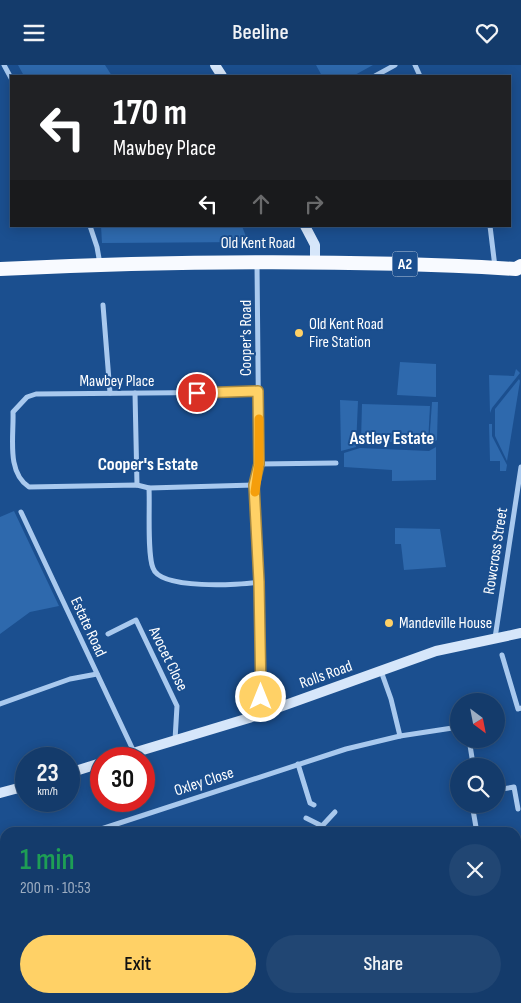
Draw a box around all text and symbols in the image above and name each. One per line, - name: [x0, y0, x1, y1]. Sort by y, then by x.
- icon: menu: [20, 19, 48, 47]
- text: Beeline: [232, 19, 289, 46]
- icon: heart: [473, 19, 501, 47]
- text: 170 m: [113, 92, 187, 135]
- icon: left: [30, 95, 95, 160]
- text: Mawbey Place: [113, 135, 216, 162]
- icon: left: [194, 190, 222, 218]
- icon: ahead: [247, 190, 275, 218]
- icon: right: [300, 190, 328, 218]
- street label: Old Kent Road: [221, 234, 295, 253]
- road number: A2: [392, 251, 418, 277]
- street label: Cooper's Road: [237, 300, 256, 376]
- place label: Old Kent Road Fire Station: [309, 315, 384, 352]
- marker: Old Kent Road Fire Station: [293, 327, 305, 339]
- street label: Mawbey Place: [80, 372, 154, 391]
- pin: [176, 372, 218, 414]
- icon: arrive: [183, 379, 211, 407]
- district label: Astley Estate: [349, 428, 434, 449]
- district label: Cooper's Estate: [98, 454, 198, 475]
- street label: Rowcross Street: [480, 506, 512, 596]
- street label: Estate Road: [66, 594, 110, 660]
- place label: Mandeville House: [399, 614, 492, 633]
- marker: Mandeville House: [383, 617, 395, 629]
- street label: Avocet Close: [144, 623, 192, 694]
- street label: Rolls Road: [297, 657, 355, 693]
- position arrow: [234, 670, 286, 722]
- north arrow: [450, 693, 505, 747]
- map controls: [450, 693, 505, 813]
- speed limit sign: 30: [90, 747, 155, 812]
- text: 23: [36, 758, 59, 789]
- button: search: [450, 758, 505, 813]
- street label: Oxley Close: [172, 763, 236, 801]
- text: km/h: [37, 784, 58, 799]
- text: 1 min: [20, 842, 75, 878]
- button: close: [449, 844, 501, 896]
- text: 200 m · 10:53: [20, 879, 91, 898]
- button: Exit: [20, 935, 256, 993]
- button: Share: [266, 935, 501, 993]

